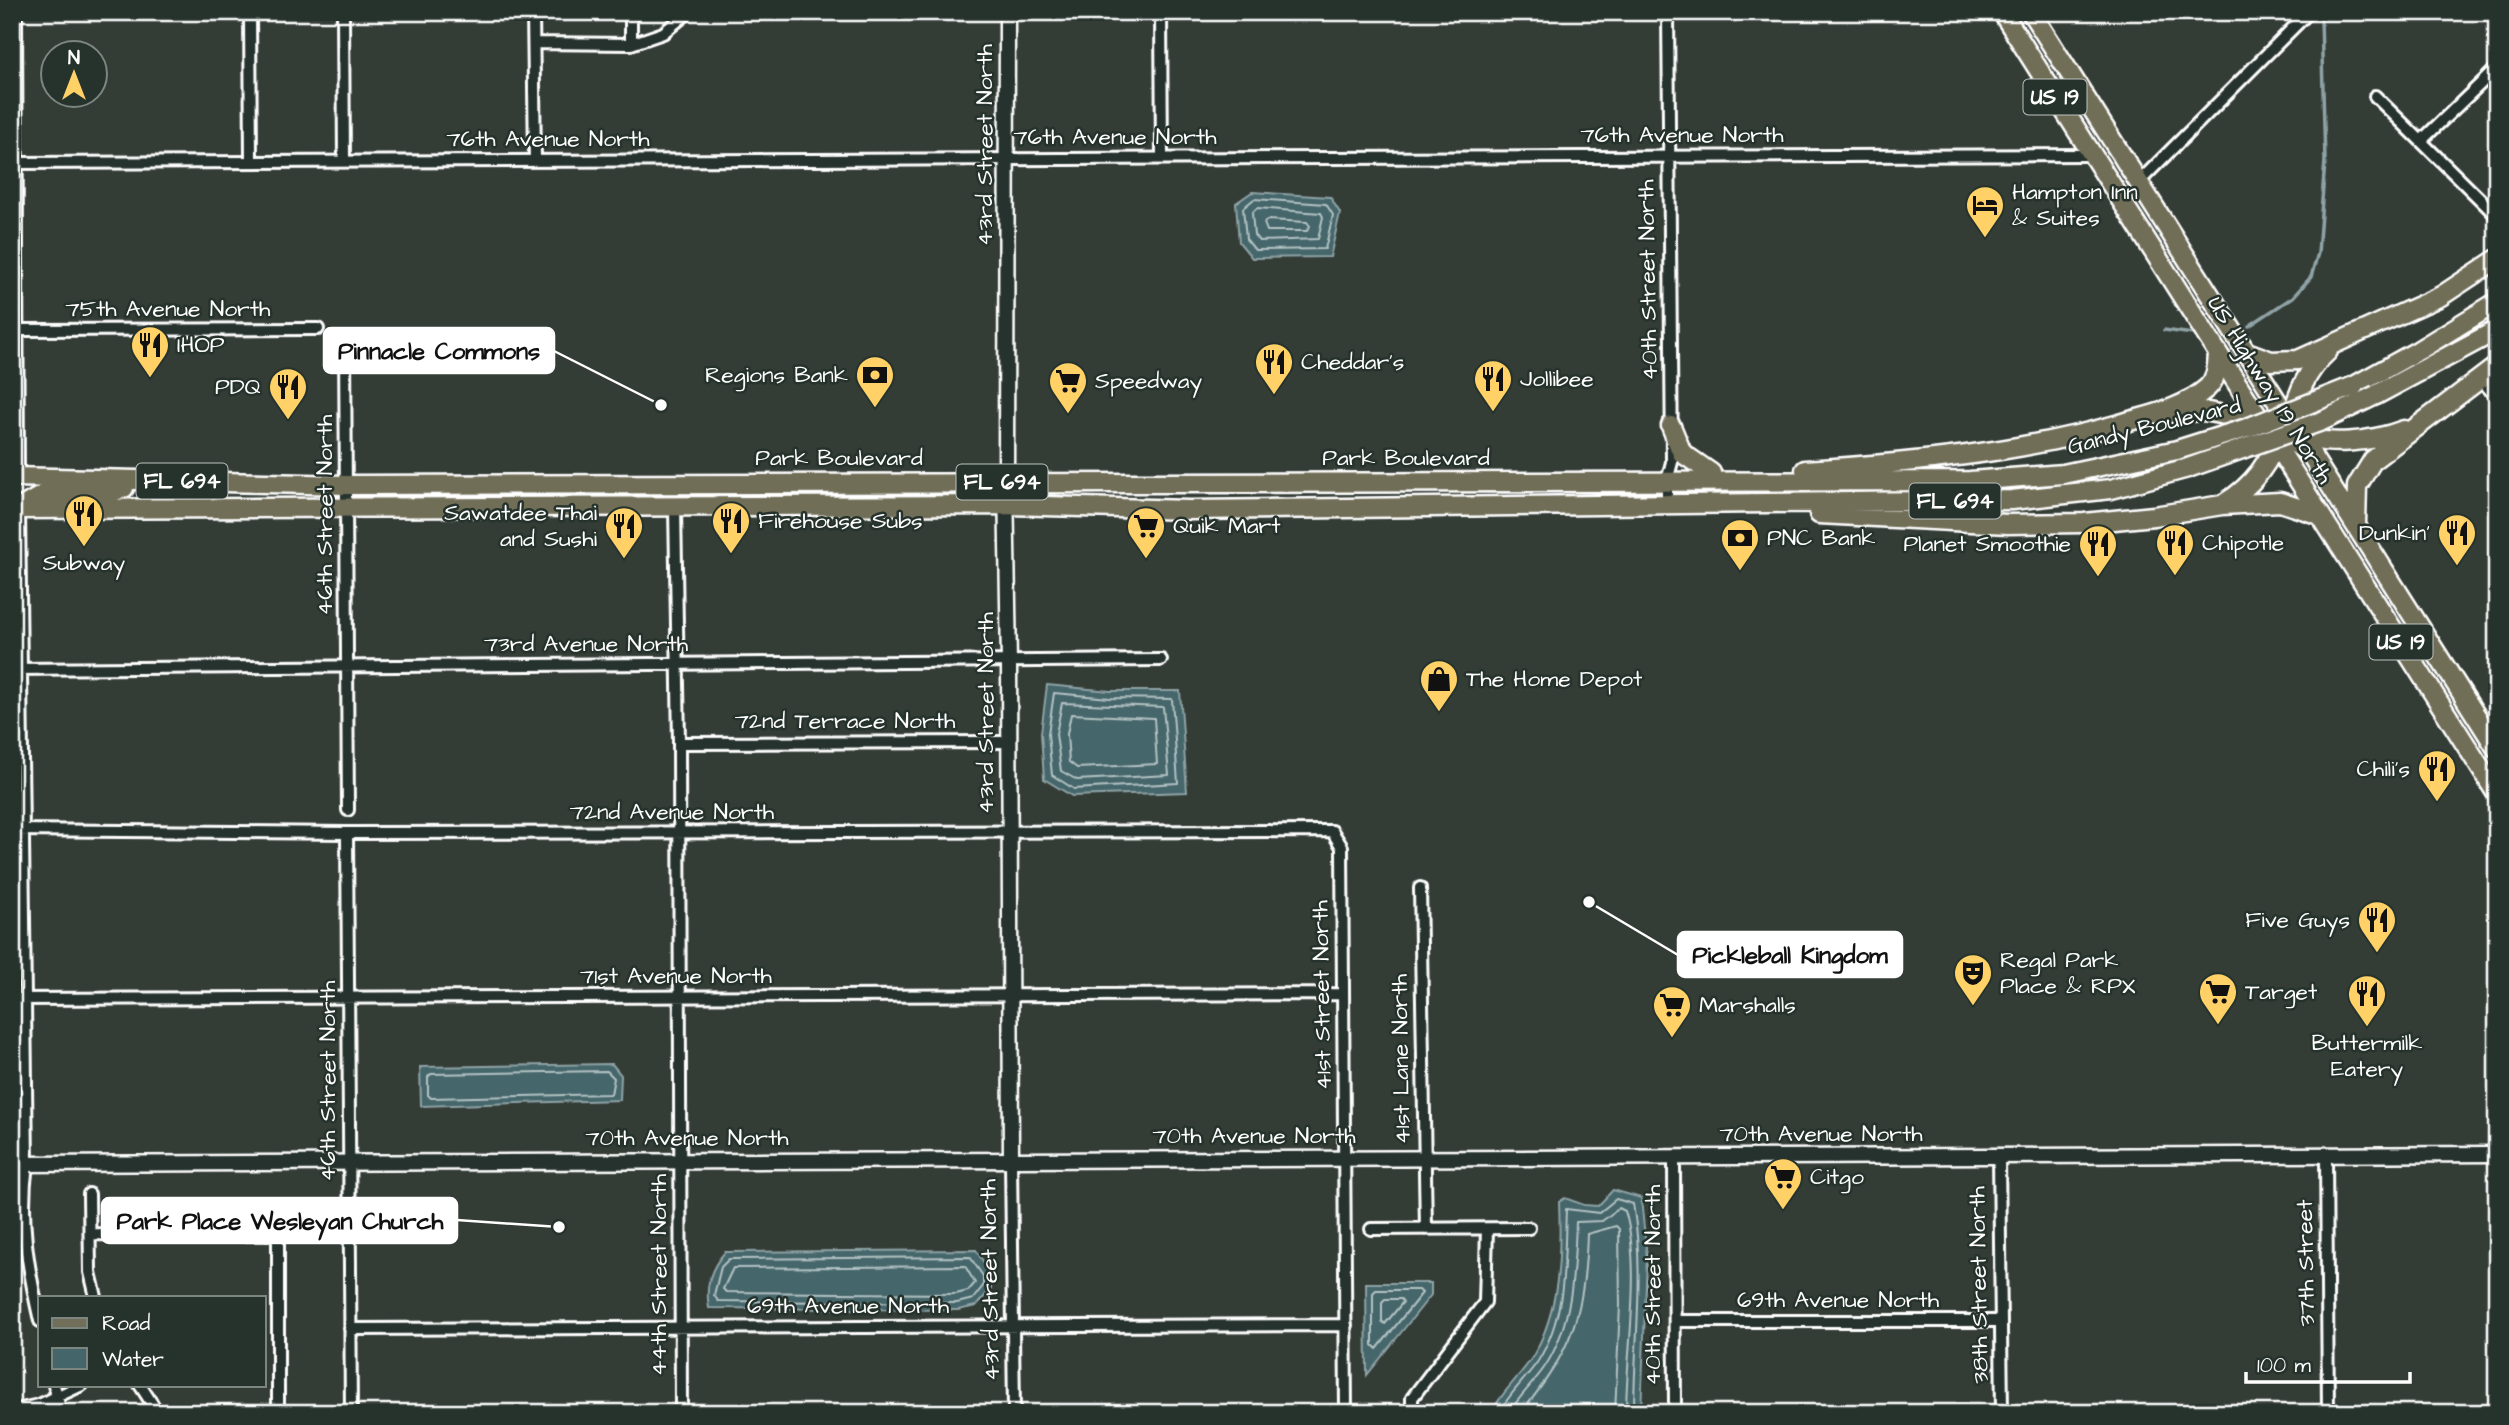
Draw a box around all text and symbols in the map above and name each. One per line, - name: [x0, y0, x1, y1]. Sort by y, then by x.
- north arrow: [38, 38, 108, 108]
- street label: 43rd Street North: [969, 43, 1001, 246]
- text: N: [68, 45, 80, 72]
- road number: US 19: [2024, 80, 2086, 114]
- street label: 76th Avenue North: [1580, 119, 1784, 151]
- street label: 76th Avenue North: [1013, 121, 1217, 153]
- street label: 76th Avenue North: [446, 123, 650, 155]
- place label: Hampton Inn & Suites: [2012, 176, 2138, 234]
- street label: 40th Street North: [1630, 179, 1666, 381]
- hotel icon: Hampton Inn & Suites: [1964, 184, 2006, 239]
- street label: US Highway 19 North: [2198, 290, 2341, 491]
- street label: 75th Avenue North: [65, 293, 271, 325]
- restaurant icon: IHOP: [129, 324, 171, 379]
- callout: Pinnacle Commons: [324, 328, 554, 373]
- place label: IHOP: [177, 329, 225, 361]
- text: Pinnacle Commons: [338, 335, 540, 369]
- restaurant icon: Cheddar's: [1253, 341, 1295, 396]
- place label: Cheddar's: [1301, 346, 1404, 378]
- bank icon: Regions Bank: [854, 354, 896, 409]
- restaurant icon: Jollibee: [1472, 358, 1514, 413]
- place label: Regions Bank: [705, 359, 848, 392]
- supermarket icon: Speedway: [1047, 360, 1089, 415]
- place label: Jollibee: [1520, 363, 1594, 395]
- place label: Speedway: [1095, 365, 1203, 398]
- restaurant icon: PDQ: [267, 366, 309, 421]
- place label: PDQ: [215, 371, 261, 403]
- street label: Gandy Boulevard: [2064, 389, 2245, 464]
- street label: 46th Street North: [309, 414, 341, 615]
- street label: Park Boulevard: [755, 442, 923, 474]
- street label: Park Boulevard: [1322, 442, 1490, 474]
- road number: FL 694: [136, 463, 228, 498]
- road number: FL 694: [956, 464, 1048, 500]
- road number: FL 694: [1910, 484, 2000, 518]
- restaurant icon: Subway: [63, 493, 105, 548]
- place label: Sawatdee Thai and Sushi: [444, 497, 598, 555]
- restaurant icon: Firehouse Subs: [710, 500, 752, 555]
- restaurant icon: Sawatdee Thai and Sushi: [603, 505, 645, 560]
- place label: Firehouse Subs: [758, 505, 923, 537]
- supermarket icon: Quik Mart: [1125, 505, 1167, 560]
- place label: Quik Mart: [1173, 510, 1281, 542]
- restaurant icon: Dunkin': [2436, 512, 2478, 567]
- bank icon: PNC Bank: [1719, 517, 1761, 572]
- place label: Dunkin': [2359, 517, 2430, 549]
- place label: PNC Bank: [1767, 522, 1875, 554]
- restaurant icon: Chipotle: [2154, 522, 2196, 577]
- restaurant icon: Planet Smoothie: [2077, 523, 2119, 578]
- place label: Chipotle: [2202, 527, 2284, 559]
- place label: Planet Smoothie: [1903, 528, 2071, 560]
- place label: Subway: [43, 547, 126, 580]
- street label: 43rd Street North: [970, 611, 1002, 814]
- road number: US 19: [2370, 624, 2432, 660]
- street label: 73rd Avenue North: [484, 628, 689, 660]
- shop icon: The Home Depot: [1418, 658, 1460, 713]
- place label: The Home Depot: [1466, 663, 1643, 695]
- street label: 72nd Terrace North: [735, 705, 956, 737]
- restaurant icon: Chili's: [2416, 748, 2458, 803]
- place label: Chili's: [2356, 753, 2410, 785]
- street label: 72nd Avenue North: [570, 796, 775, 828]
- street label: 41st Street North: [1304, 899, 1340, 1090]
- restaurant icon: Five Guys: [2356, 899, 2398, 954]
- place label: Five Guys: [2245, 904, 2350, 937]
- callout: Pickleball Kingdom: [1678, 932, 1902, 977]
- text: Pickleball Kingdom: [1692, 939, 1888, 974]
- place label: Regal Park Place & RPX: [2000, 944, 2136, 1002]
- theatre icon: Regal Park Place & RPX: [1952, 952, 1994, 1007]
- street label: 71st Avenue North: [580, 960, 773, 992]
- supermarket icon: Target: [2197, 971, 2239, 1026]
- street label: 41st Lane North: [1384, 973, 1418, 1144]
- restaurant icon: Buttermilk Eatery: [2346, 973, 2388, 1028]
- place label: Target: [2245, 976, 2318, 1009]
- street label: 46th Street North: [312, 980, 344, 1181]
- supermarket icon: Marshalls: [1651, 984, 1693, 1039]
- place label: Marshalls: [1699, 989, 1796, 1021]
- place label: Buttermilk Eatery: [2312, 1027, 2422, 1086]
- street label: 70th Avenue North: [1719, 1118, 1923, 1150]
- street label: 70th Avenue North: [1152, 1120, 1356, 1152]
- street label: 70th Avenue North: [585, 1122, 789, 1154]
- supermarket icon: Citgo: [1762, 1156, 1804, 1211]
- place label: Citgo: [1810, 1161, 1864, 1194]
- street label: 44th Street North: [643, 1173, 675, 1376]
- street label: 43rd Street North: [972, 1178, 1008, 1381]
- street label: 40th Street North: [1637, 1184, 1669, 1385]
- street label: 38th Street North: [1961, 1185, 1997, 1384]
- callout: Park Place Wesleyan Church: [102, 1198, 457, 1243]
- street label: 37th Street: [2289, 1199, 2323, 1327]
- text: Park Place Wesleyan Church: [117, 1205, 445, 1241]
- street label: 69th Avenue North: [1737, 1284, 1940, 1316]
- street label: 69th Avenue North: [747, 1290, 950, 1322]
- legend: [38, 1296, 266, 1386]
- text: Road: [102, 1309, 150, 1338]
- scale bar: [2246, 1341, 2411, 1385]
- text: Water: [102, 1345, 164, 1374]
- text: 100 m: [2257, 1351, 2312, 1380]

